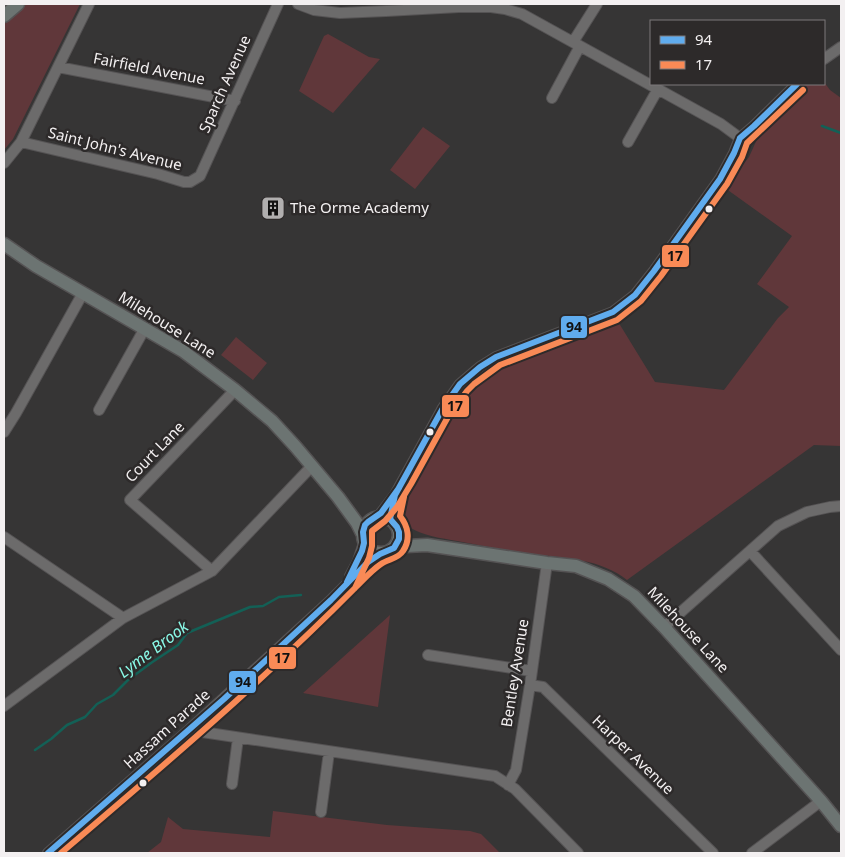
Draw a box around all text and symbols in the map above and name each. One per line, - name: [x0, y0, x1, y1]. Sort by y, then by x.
- legend: [650, 20, 825, 85]
- text: 94: [695, 29, 713, 49]
- street label: Sparch Avenue: [194, 32, 255, 136]
- street label: Fairfield Avenue: [92, 47, 207, 89]
- text: 17: [695, 54, 712, 74]
- street label: Saint John's Avenue: [46, 122, 184, 174]
- building icon: The Orme Academy: [260, 195, 286, 221]
- place label: The Orme Academy: [290, 197, 429, 217]
- unlabelled marker: [704, 204, 714, 214]
- line badge: 17: [661, 244, 690, 268]
- text: 17: [667, 246, 683, 265]
- street label: Milehouse Lane: [115, 286, 220, 362]
- line badge: 94: [560, 315, 588, 339]
- text: 94: [566, 317, 582, 336]
- line badge: 17: [441, 394, 470, 418]
- text: 17: [447, 396, 463, 415]
- street label: Court Lane: [120, 417, 188, 486]
- unlabelled marker: [425, 427, 435, 437]
- street label: Milehouse Lane: [644, 582, 734, 677]
- water label: Lyme Brook: [113, 615, 194, 683]
- street label: Bentley Avenue: [496, 617, 532, 728]
- line badge: 17: [268, 646, 297, 670]
- text: 17: [274, 648, 290, 667]
- line badge: 94: [228, 670, 257, 694]
- text: 94: [235, 672, 251, 691]
- street label: Hassam Parade: [119, 684, 214, 772]
- street label: Harper Avenue: [589, 710, 679, 798]
- unlabelled marker: [138, 778, 148, 788]

